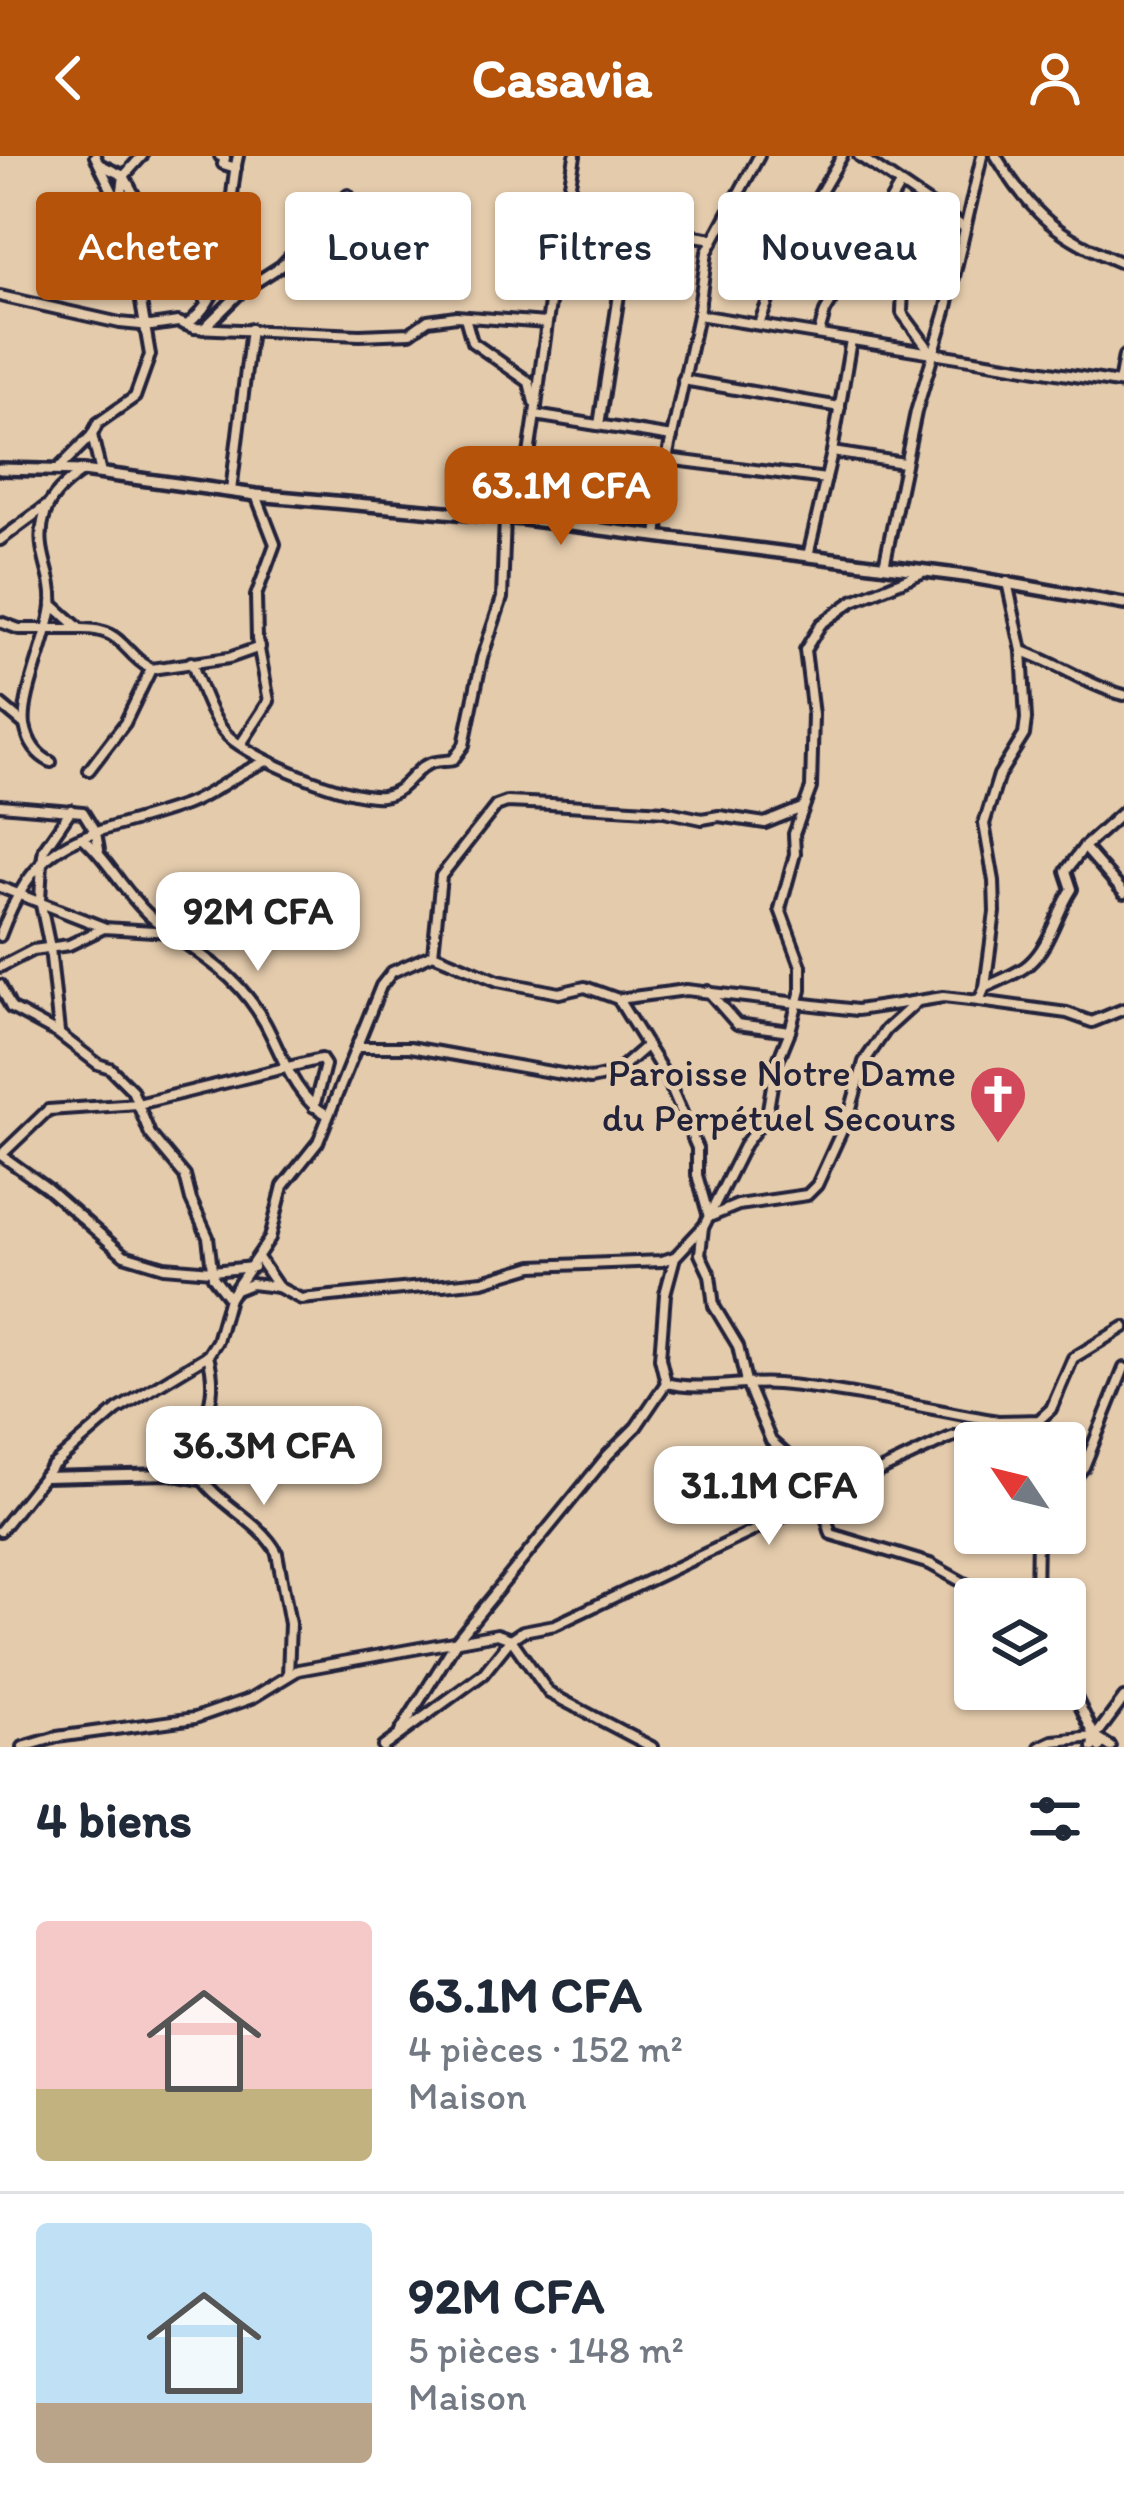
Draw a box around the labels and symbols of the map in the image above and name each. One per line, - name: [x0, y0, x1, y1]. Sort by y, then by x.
- pin: 63.1M CFA: [424, 446, 698, 548]
- pin: 92M CFA: [147, 872, 369, 974]
- place label: Paroisse Notre Dame du Perpétuel Secours: [602, 1049, 956, 1141]
- church icon: Paroisse Notre Dame du Perpétuel Secours: [967, 1063, 1029, 1145]
- pin: 36.3M CFA: [127, 1406, 401, 1508]
- north arrow: [954, 1422, 1086, 1554]
- pin: 31.1M CFA: [632, 1446, 906, 1548]

